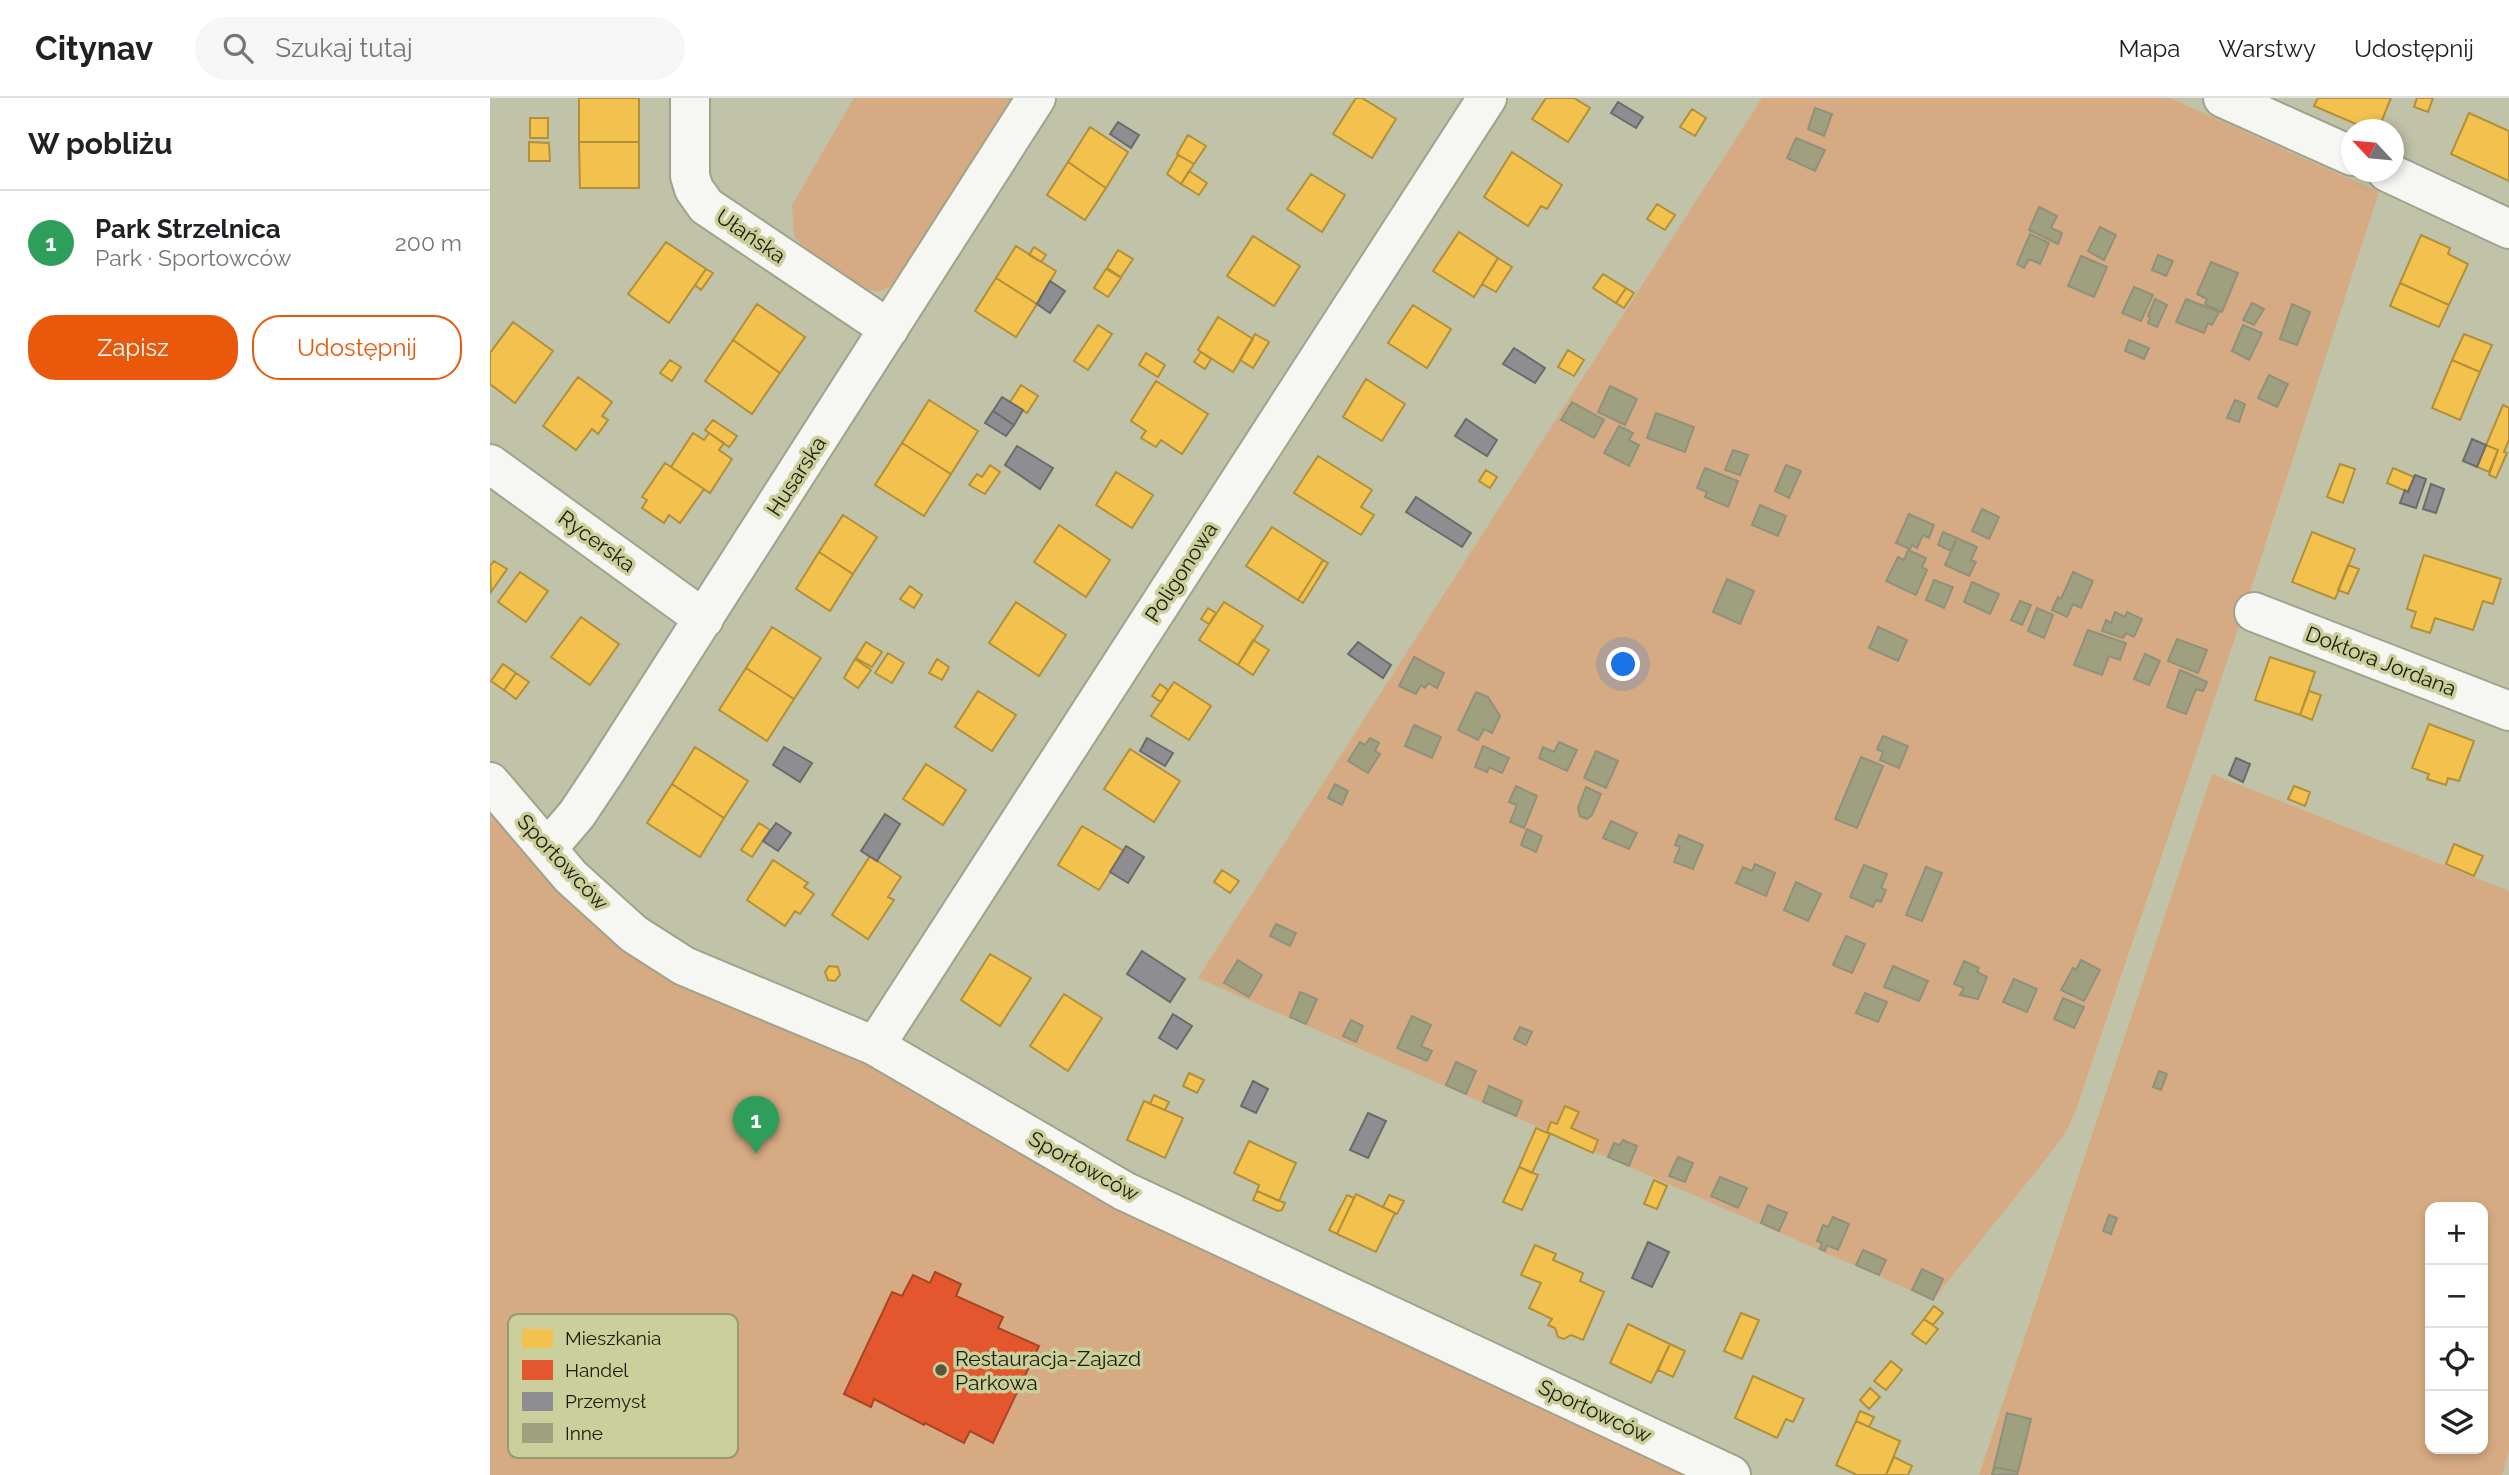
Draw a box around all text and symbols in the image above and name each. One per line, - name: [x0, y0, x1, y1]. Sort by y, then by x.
- search box: [195, 17, 685, 80]
- text: Citynav: [35, 29, 153, 68]
- icon: search: [219, 29, 257, 67]
- text: Szukaj tutaj: [275, 33, 412, 63]
- text: Mapa: [2119, 34, 2180, 63]
- text: Warstwy: [2218, 34, 2316, 63]
- text: Udostępnij: [2354, 34, 2474, 63]
- north arrow: [2341, 119, 2404, 182]
- text: W pobliżu: [28, 126, 172, 161]
- street label: Ułańska: [712, 204, 790, 268]
- text: Park Strzelnica: [95, 214, 281, 244]
- text: 1: [45, 229, 57, 256]
- text: 200 m: [395, 229, 462, 256]
- text: Park · Sportowców: [95, 244, 291, 271]
- button: Zapisz: [28, 315, 238, 380]
- button: Udostępnij: [252, 315, 462, 380]
- street label: Husarska: [761, 432, 831, 520]
- street label: Rycerska: [554, 505, 640, 577]
- street label: Poligonowa: [1140, 518, 1222, 626]
- street label: Doktora Jordana: [2302, 621, 2460, 701]
- your location: [1606, 647, 1640, 681]
- street label: Sportowców: [512, 809, 614, 915]
- pin: 1: [733, 1096, 779, 1154]
- street label: Sportowców: [1025, 1126, 1143, 1206]
- map controls: [2425, 1202, 2488, 1454]
- button: +: [2425, 1202, 2488, 1265]
- button: −: [2425, 1265, 2488, 1328]
- legend: [508, 1314, 738, 1458]
- text: Mieszkania: [565, 1327, 661, 1349]
- button: locate: [2425, 1328, 2488, 1391]
- place label: Restauracja-Zajazd Parkowa: [955, 1346, 1141, 1395]
- text: Handel: [565, 1359, 629, 1381]
- marker: Restauracja-Zajazd Parkowa: [933, 1362, 949, 1378]
- street label: Sportowców: [1535, 1374, 1655, 1448]
- text: Przemysł: [565, 1390, 646, 1412]
- button: layers: [2425, 1391, 2488, 1454]
- text: Inne: [565, 1422, 603, 1444]

